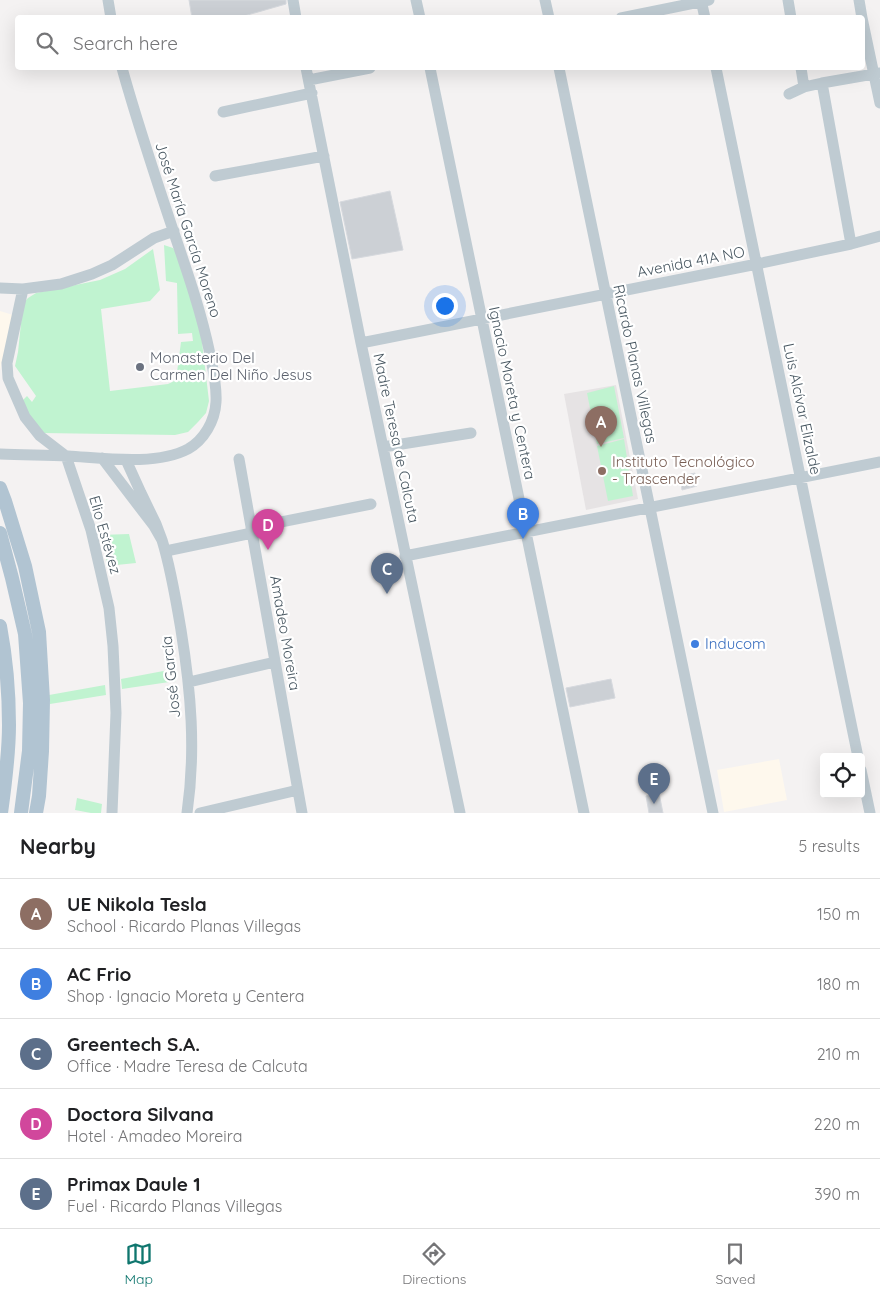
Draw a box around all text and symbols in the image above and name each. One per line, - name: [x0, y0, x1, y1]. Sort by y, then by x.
- search box: [15, 15, 865, 70]
- icon: search: [33, 29, 61, 57]
- text: Search here: [73, 31, 178, 55]
- street label: José María García Moreno: [151, 140, 226, 320]
- street label: Avenida 41A NO: [635, 242, 746, 281]
- street label: Ricardo Planas Villegas: [609, 283, 662, 445]
- your location: [432, 293, 458, 319]
- street label: Ignacio Moreta y Centera: [485, 305, 540, 481]
- street label: Luis Alcívar Elizalde: [779, 341, 826, 476]
- place label: Monasterio Del Carmen Del Niño Jesus: [150, 348, 312, 384]
- street label: Madre Teresa de Calcuta: [369, 351, 424, 524]
- marker: Monasterio Del Carmen Del Niño Jesus: [134, 361, 146, 373]
- pin: A: [585, 406, 617, 447]
- place label: Instituto Tecnológico - Trascender: [612, 452, 755, 488]
- marker: Instituto Tecnológico - Trascender: [596, 465, 608, 477]
- street label: Elio Estévez: [85, 493, 126, 576]
- pin: B: [507, 498, 539, 539]
- pin: D: [252, 509, 284, 550]
- pin: C: [371, 553, 403, 594]
- street label: Amadeo Moreira: [266, 574, 305, 692]
- place label: Inducom: [705, 634, 766, 653]
- street label: José García: [157, 635, 184, 719]
- marker: Inducom: [689, 638, 701, 650]
- map controls: [820, 753, 865, 798]
- button: locate: [820, 753, 865, 798]
- pin: E: [638, 763, 670, 804]
- text: Nearby: [20, 833, 96, 859]
- text: 5 results: [799, 836, 860, 856]
- text: UE Nikola Tesla: [67, 892, 207, 916]
- text: A: [31, 904, 41, 924]
- text: 150 m: [817, 904, 860, 924]
- text: School · Ricardo Planas Villegas: [67, 916, 301, 936]
- text: AC Frio: [67, 962, 131, 986]
- text: B: [31, 974, 41, 994]
- text: 180 m: [817, 974, 860, 994]
- text: Shop · Ignacio Moreta y Centera: [67, 986, 304, 1006]
- text: Greentech S.A.: [67, 1032, 200, 1056]
- text: C: [31, 1044, 41, 1064]
- text: 210 m: [817, 1044, 860, 1064]
- text: Office · Madre Teresa de Calcuta: [67, 1056, 308, 1076]
- text: Doctora Silvana: [67, 1102, 214, 1126]
- text: D: [30, 1114, 42, 1134]
- text: 220 m: [814, 1114, 860, 1134]
- text: Hotel · Amadeo Moreira: [67, 1126, 242, 1146]
- text: Primax Daule 1: [67, 1172, 201, 1196]
- text: E: [31, 1184, 41, 1204]
- text: 390 m: [814, 1184, 860, 1204]
- text: Fuel · Ricardo Planas Villegas: [67, 1196, 282, 1216]
- tab: Map: [125, 1240, 153, 1288]
- tab: Directions: [402, 1240, 466, 1288]
- tab: Saved: [715, 1240, 755, 1288]

